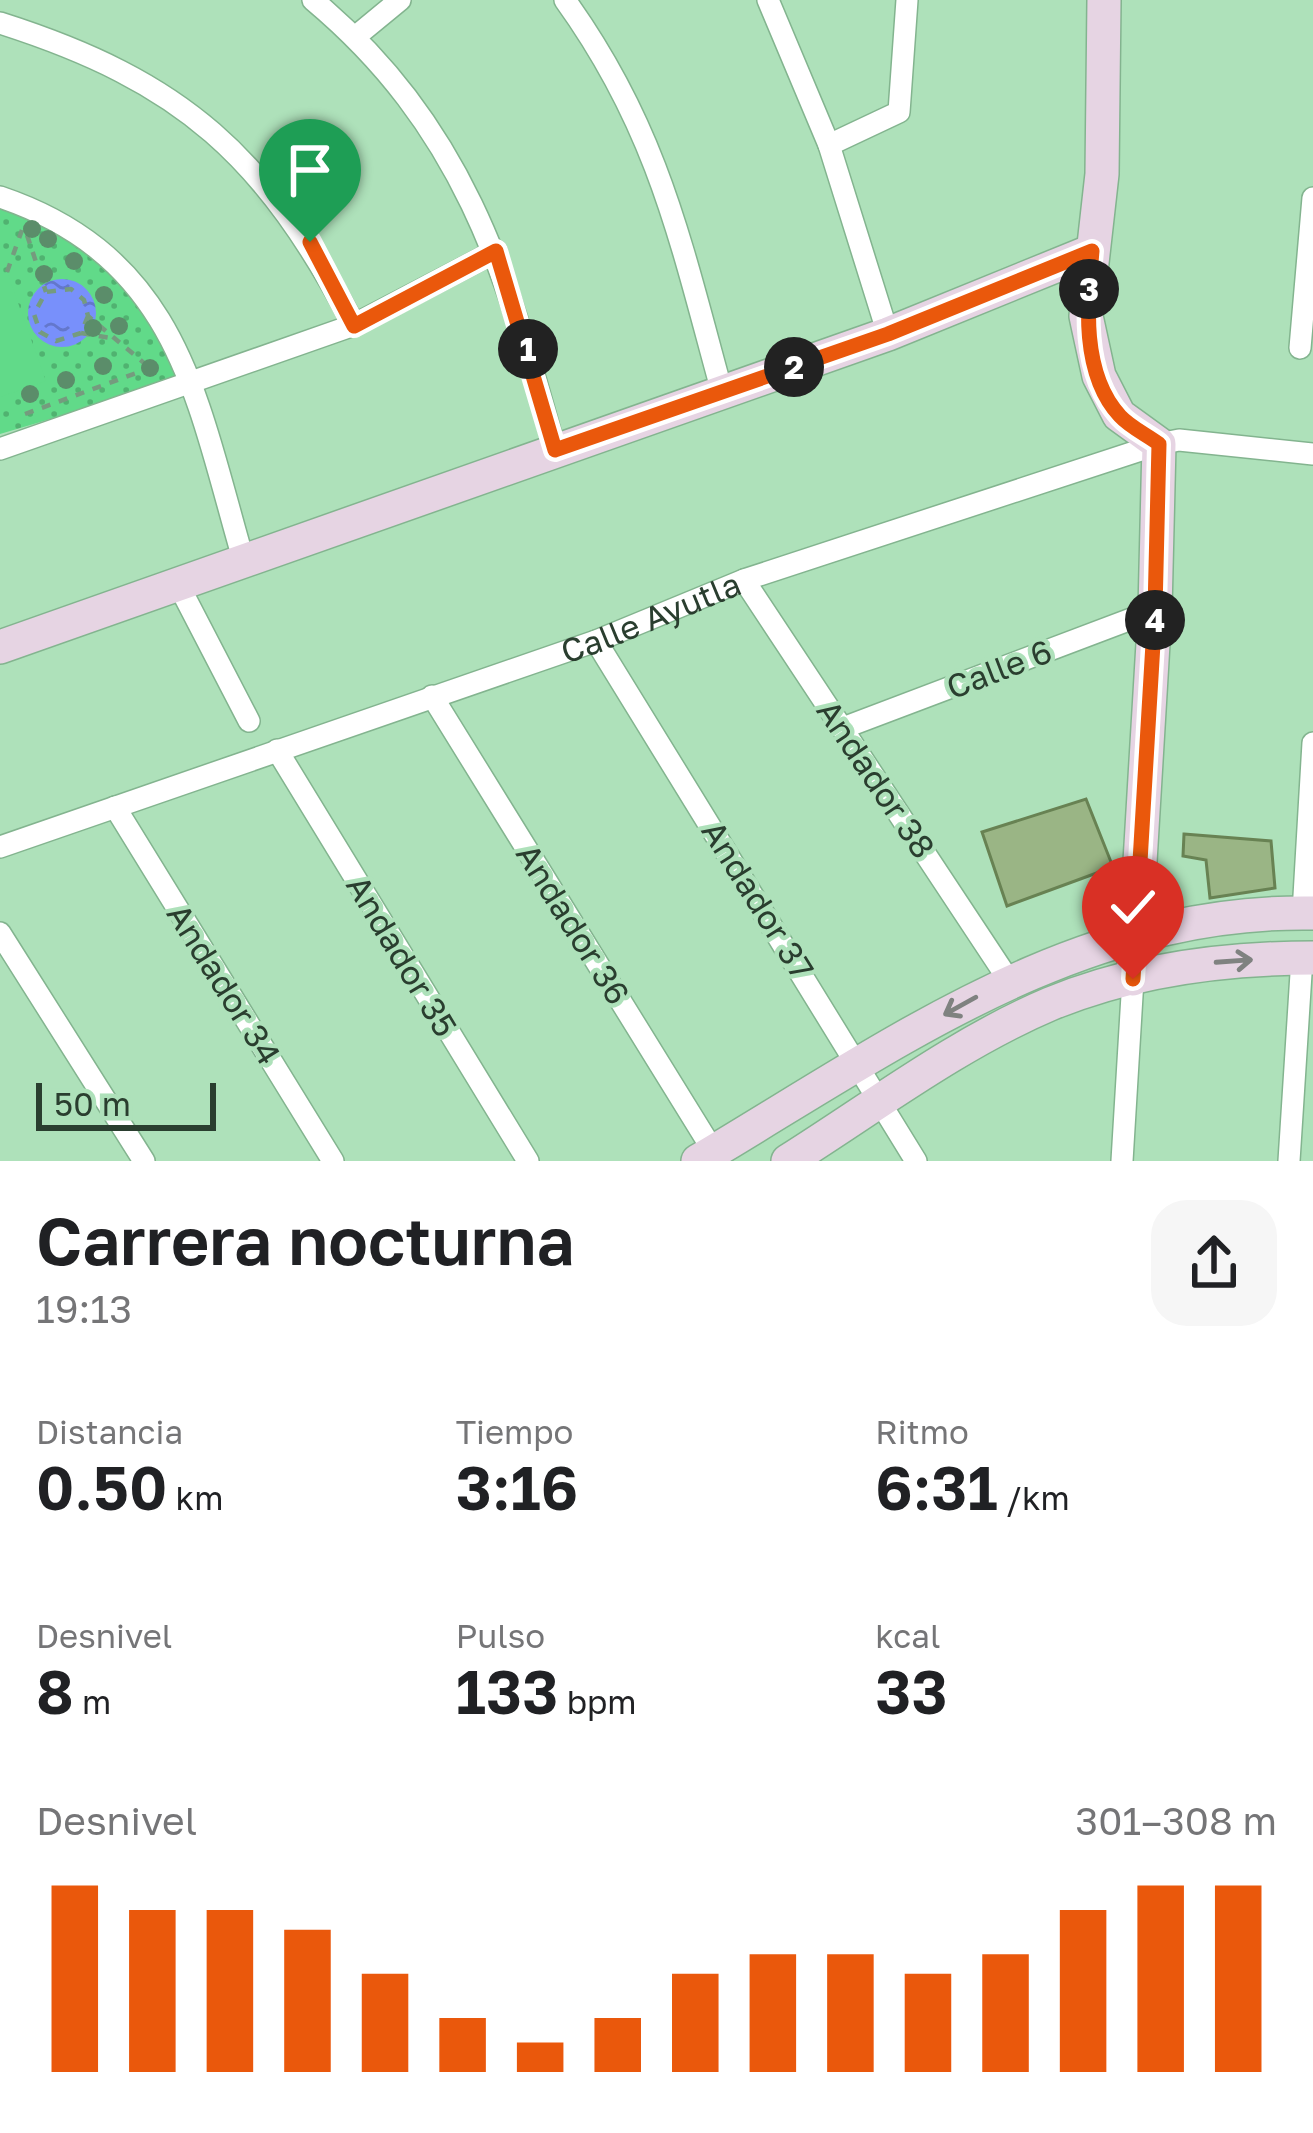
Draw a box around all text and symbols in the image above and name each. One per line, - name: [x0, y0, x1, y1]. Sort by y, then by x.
- pin: [259, 119, 361, 242]
- icon: arrive: [277, 137, 343, 203]
- pin: 3: [1059, 259, 1119, 319]
- text: 3: [1079, 269, 1099, 308]
- pin: 1: [498, 319, 558, 379]
- text: 1: [520, 329, 537, 368]
- pin: 2: [764, 337, 824, 397]
- text: 2: [784, 347, 804, 386]
- street label: Calle Ayutla: [556, 564, 746, 671]
- pin: 4: [1125, 590, 1185, 650]
- text: 4: [1145, 600, 1165, 639]
- street label: Calle 6: [941, 631, 1057, 706]
- street label: Andador 38: [809, 692, 943, 865]
- street label: Andador 37: [694, 813, 822, 986]
- street label: Andador 36: [509, 836, 638, 1011]
- pin: [1082, 856, 1184, 979]
- street label: Andador 35: [339, 868, 466, 1043]
- icon: check: [1100, 874, 1166, 940]
- street label: Andador 34: [160, 896, 289, 1071]
- one-way arrow: [1214, 950, 1253, 973]
- one-way arrow: [943, 995, 978, 1018]
- scale bar: [36, 1077, 216, 1130]
- text: 50 m: [54, 1084, 131, 1123]
- text: Carrera nocturna: [36, 1200, 574, 1280]
- button: share: [1151, 1200, 1277, 1326]
- text: 19:13: [36, 1285, 132, 1332]
- text: Distancia: [36, 1412, 183, 1451]
- text: Tiempo: [456, 1412, 573, 1451]
- text: Ritmo: [875, 1412, 969, 1451]
- text: 0.50: [36, 1451, 167, 1523]
- text: 3:16: [456, 1451, 578, 1523]
- text: 6:31: [875, 1451, 998, 1523]
- text: km: [167, 1478, 223, 1517]
- text: /km: [998, 1478, 1070, 1517]
- text: Desnivel: [36, 1616, 172, 1655]
- text: Pulso: [456, 1616, 545, 1655]
- text: kcal: [875, 1616, 941, 1655]
- text: 8: [36, 1655, 74, 1727]
- text: 133: [456, 1655, 558, 1727]
- text: 33: [875, 1655, 948, 1727]
- text: m: [74, 1682, 111, 1721]
- text: bpm: [558, 1682, 636, 1721]
- text: Desnivel: [36, 1797, 197, 1844]
- text: 301–308 m: [1075, 1797, 1277, 1844]

